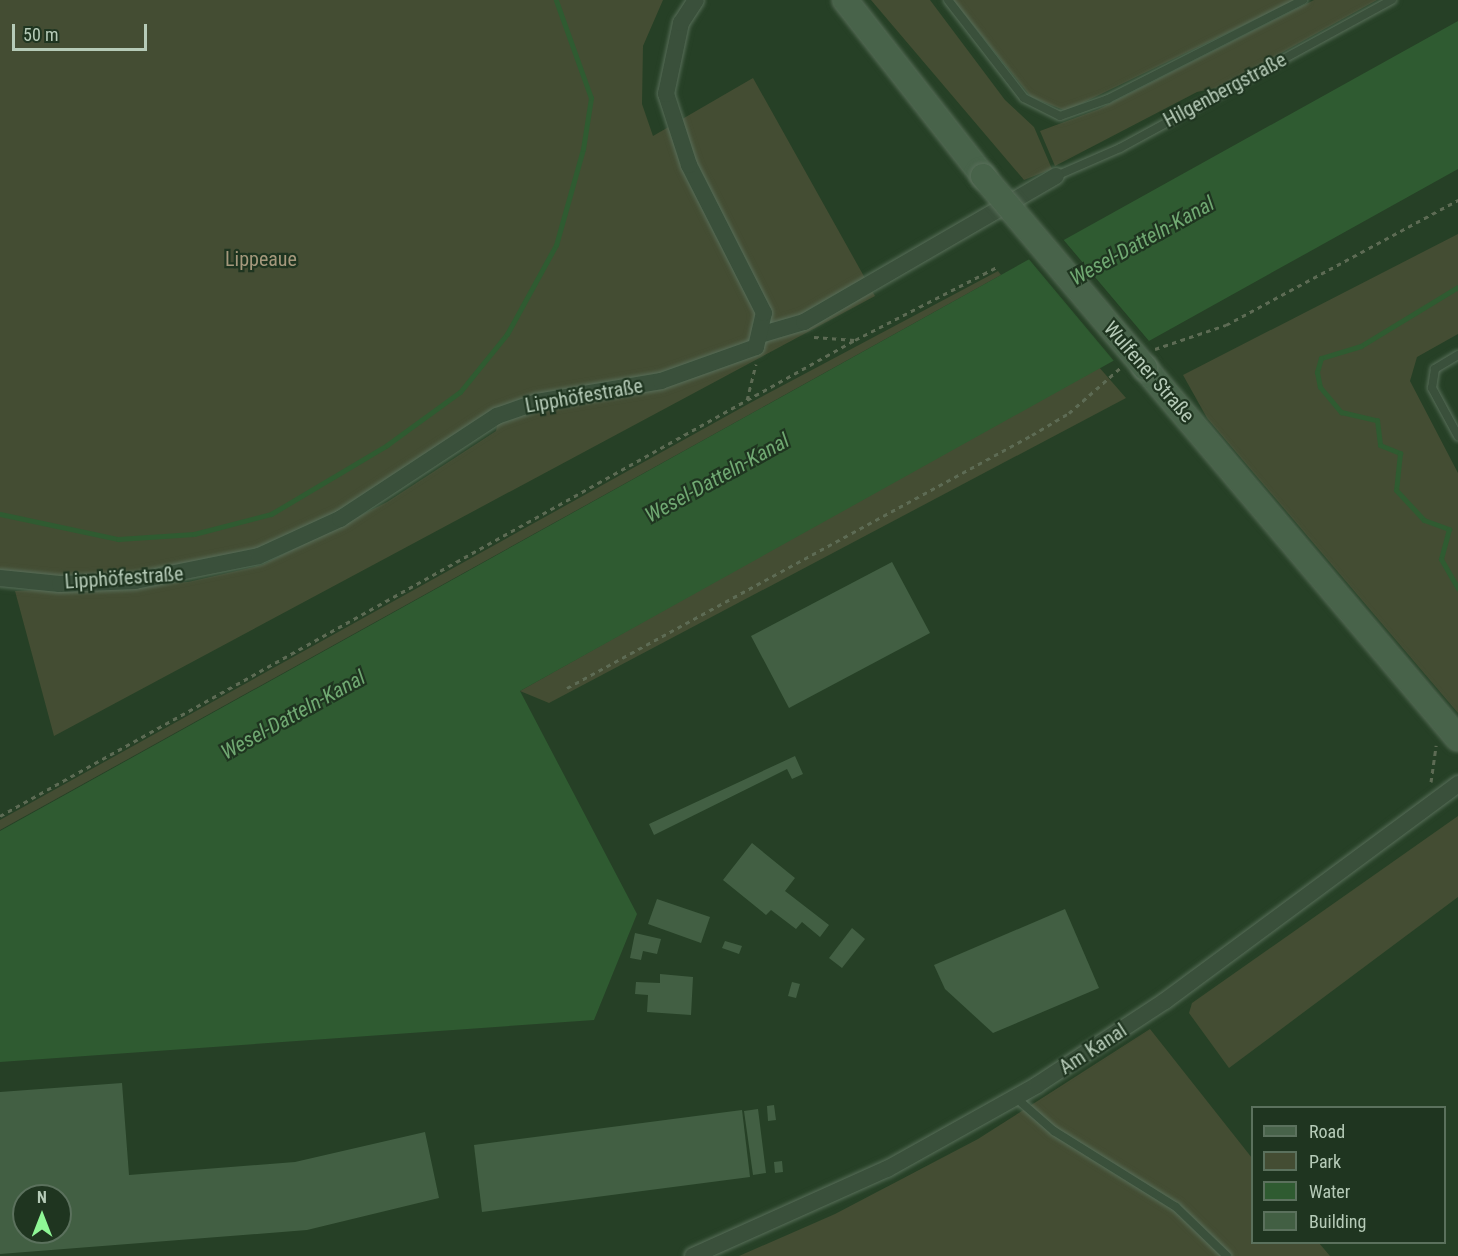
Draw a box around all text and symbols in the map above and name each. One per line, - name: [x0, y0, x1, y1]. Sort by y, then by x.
- scale bar: [15, 12, 150, 50]
- text: 50 m: [23, 24, 58, 45]
- street label: Hilgenbergstraße: [1159, 48, 1291, 132]
- water label: Wesel-Datteln-Kanal: [1065, 191, 1219, 291]
- park label: Lippeaue: [225, 247, 297, 271]
- street label: Wulfener Straße: [1099, 317, 1199, 427]
- street label: Lipphöfestraße: [523, 374, 645, 418]
- water label: Wesel-Datteln-Kanal: [640, 428, 794, 528]
- street label: Lipphöfestraße: [64, 562, 184, 594]
- water label: Wesel-Datteln-Kanal: [216, 665, 370, 765]
- street label: Am Kanal: [1055, 1018, 1131, 1080]
- legend: [1251, 1106, 1446, 1244]
- text: Road: [1309, 1121, 1345, 1142]
- text: Park: [1309, 1151, 1341, 1172]
- text: Water: [1309, 1181, 1350, 1202]
- north arrow: [12, 1184, 72, 1244]
- text: N: [37, 1188, 47, 1207]
- text: Building: [1309, 1211, 1366, 1232]

